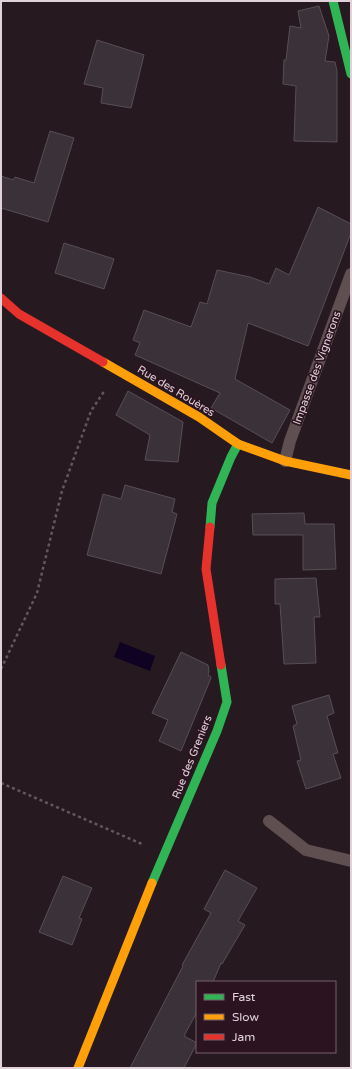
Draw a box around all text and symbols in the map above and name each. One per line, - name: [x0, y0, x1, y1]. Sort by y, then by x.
- street label: Impasse des Vignerons: [290, 309, 344, 427]
- street label: Rue des Rouères: [135, 363, 217, 419]
- street label: Rue des Greniers: [169, 713, 215, 801]
- legend: [196, 981, 336, 1053]
- text: Fast: [232, 990, 256, 1004]
- text: Slow: [232, 1010, 259, 1024]
- text: Jam: [232, 1030, 255, 1044]

